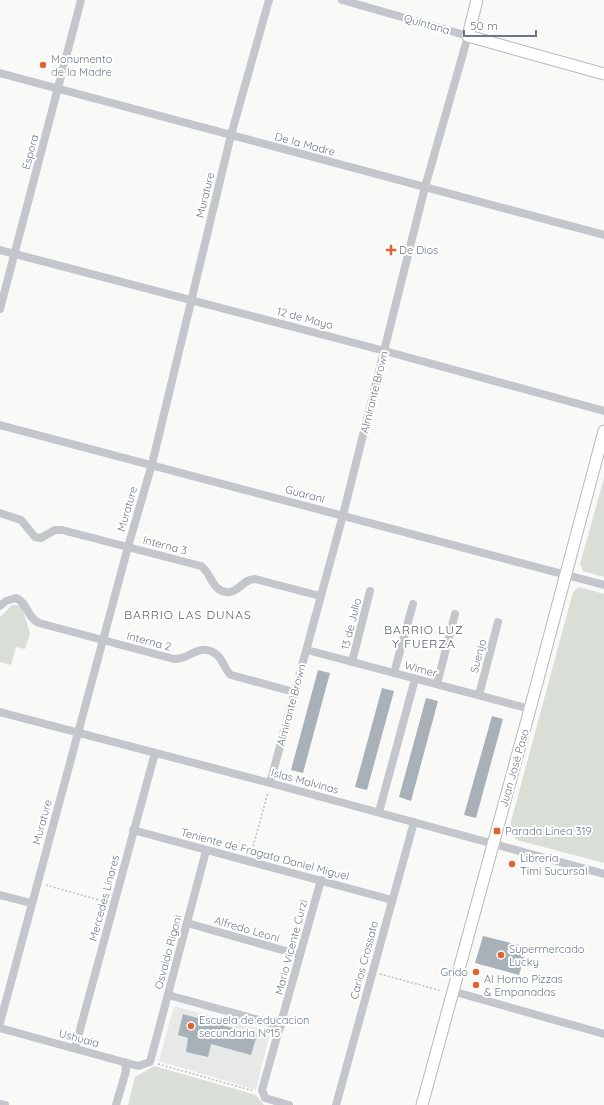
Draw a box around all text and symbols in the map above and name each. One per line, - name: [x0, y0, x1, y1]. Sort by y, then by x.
- street label: Quintana: [403, 11, 451, 37]
- scale bar: [464, 12, 536, 38]
- text: 50 m: [470, 18, 498, 33]
- place label: Monumento de la Madre: [51, 52, 113, 79]
- marker: Monumento de la Madre: [38, 60, 48, 70]
- street label: De la Madre: [273, 129, 337, 159]
- street label: Espora: [19, 133, 41, 171]
- street label: Murature: [193, 171, 217, 219]
- place label: De Dios: [399, 243, 438, 257]
- marker: De Dios: [386, 245, 396, 255]
- street label: 12 de Mayo: [275, 304, 335, 332]
- street label: Almirante Brown: [357, 349, 391, 435]
- street label: Guaraní: [284, 482, 327, 506]
- street label: Murature: [114, 485, 140, 533]
- street label: Interna 3: [141, 532, 189, 558]
- street label: 13 de Julio: [338, 596, 364, 651]
- district label: BARRIO LAS DUNAS: [124, 607, 252, 622]
- district label: BARRIO LUZ Y FUERZA: [384, 622, 464, 651]
- street label: Interna 2: [125, 628, 173, 654]
- street label: Suenjo: [467, 637, 489, 675]
- street label: Wimer: [403, 658, 440, 680]
- street label: Almirante Brown: [273, 662, 309, 748]
- street label: Juan José Paso: [496, 727, 532, 809]
- street label: Islas Malvinas: [270, 765, 340, 797]
- street label: Murature: [29, 798, 55, 846]
- place label: Parada Linea 319: [505, 824, 592, 838]
- street label: Teniente de Fragata Daniel Miguel: [179, 825, 351, 883]
- marker: Parada Linea 319: [492, 826, 502, 836]
- place label: Librería Timi Sucursal: [520, 851, 587, 878]
- street label: Mercedes Linares: [86, 853, 122, 943]
- marker: Librería Timi Sucursal: [507, 859, 517, 869]
- street label: Mario Vicente Curzi: [272, 898, 310, 996]
- street label: Osvaldo Rigoni: [151, 913, 185, 991]
- street label: Alfredo Leoni: [213, 913, 281, 945]
- street label: Carlos Crossato: [347, 919, 381, 1001]
- place label: Supermercado Lucky: [509, 942, 585, 969]
- marker: Supermercado Lucky: [496, 950, 506, 960]
- place label: Grido: [440, 965, 468, 979]
- marker: Grido: [471, 967, 481, 977]
- place label: Al Horno Pizzas & Empanadas: [484, 972, 563, 999]
- marker: Al Horno Pizzas & Empanadas: [471, 980, 481, 990]
- place label: Escuela de educacion secundaria Nº15: [199, 1013, 309, 1040]
- marker: Escuela de educacion secundaria Nº15: [186, 1021, 196, 1031]
- street label: Ushuaia: [57, 1026, 101, 1050]

